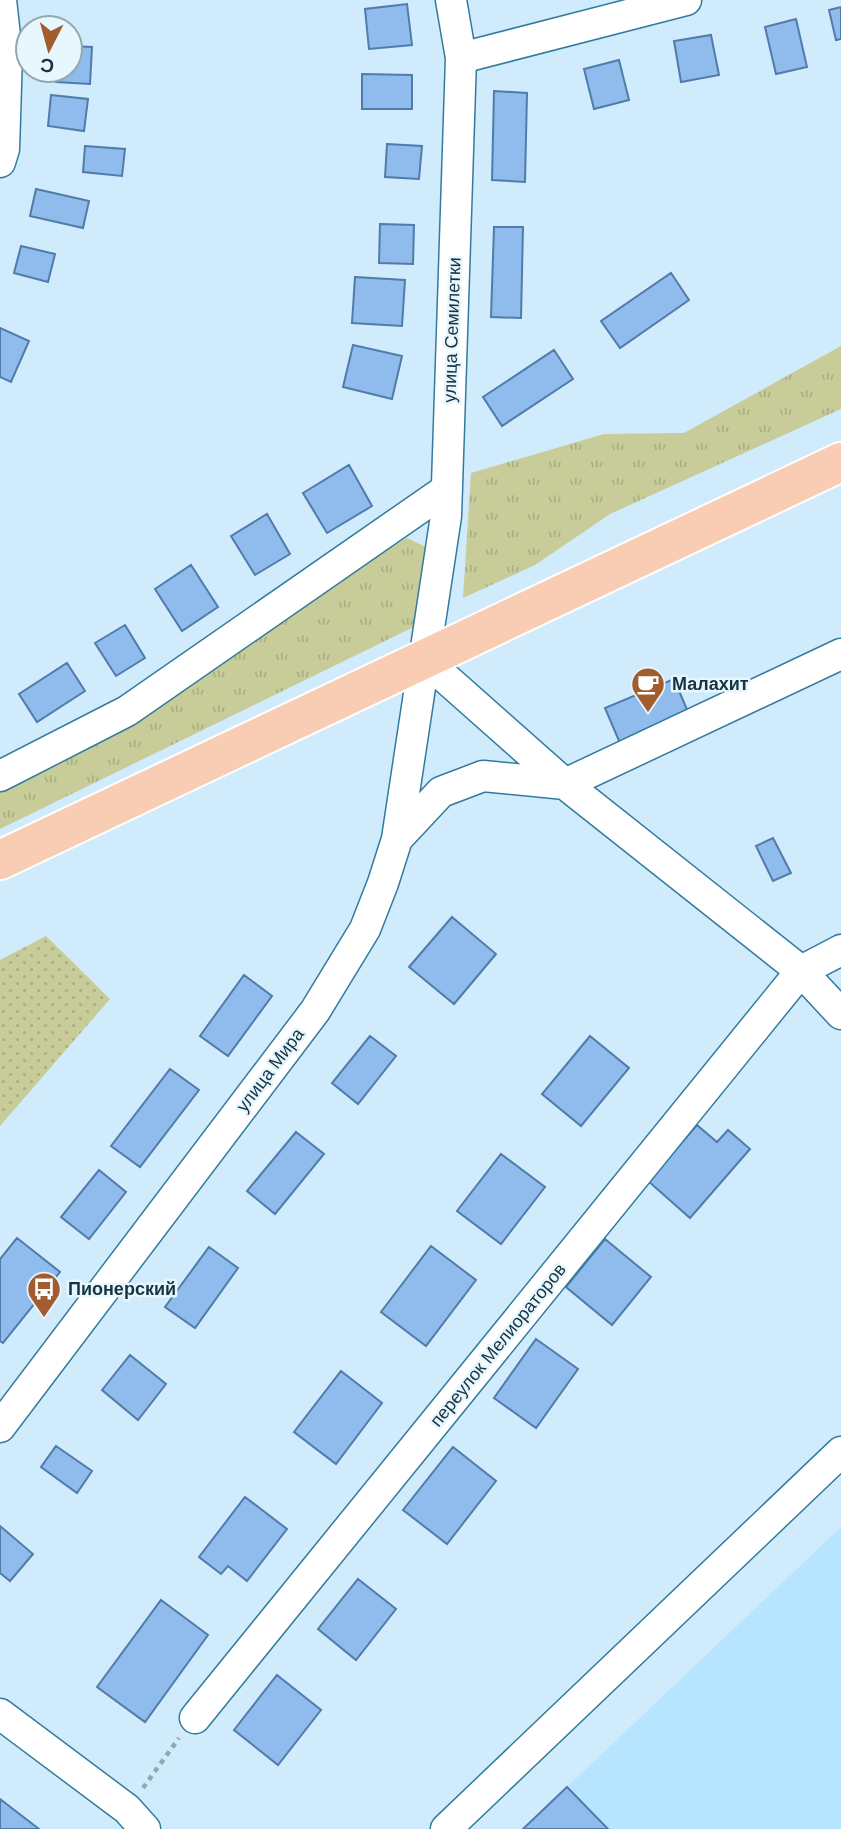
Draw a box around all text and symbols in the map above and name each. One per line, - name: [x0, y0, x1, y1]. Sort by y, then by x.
- north arrow: [14, 14, 84, 84]
- text: С: [39, 52, 55, 79]
- street label: улица Семилетки: [437, 257, 467, 403]
- cafe icon: Малахит: [629, 665, 667, 714]
- place label: Малахит: [672, 672, 749, 696]
- street label: улица Мира: [231, 1022, 310, 1117]
- street label: переулок Мелиораторов: [424, 1258, 572, 1432]
- bus stop icon: Пионерский: [25, 1270, 63, 1319]
- place label: Пионерский: [68, 1277, 176, 1301]

